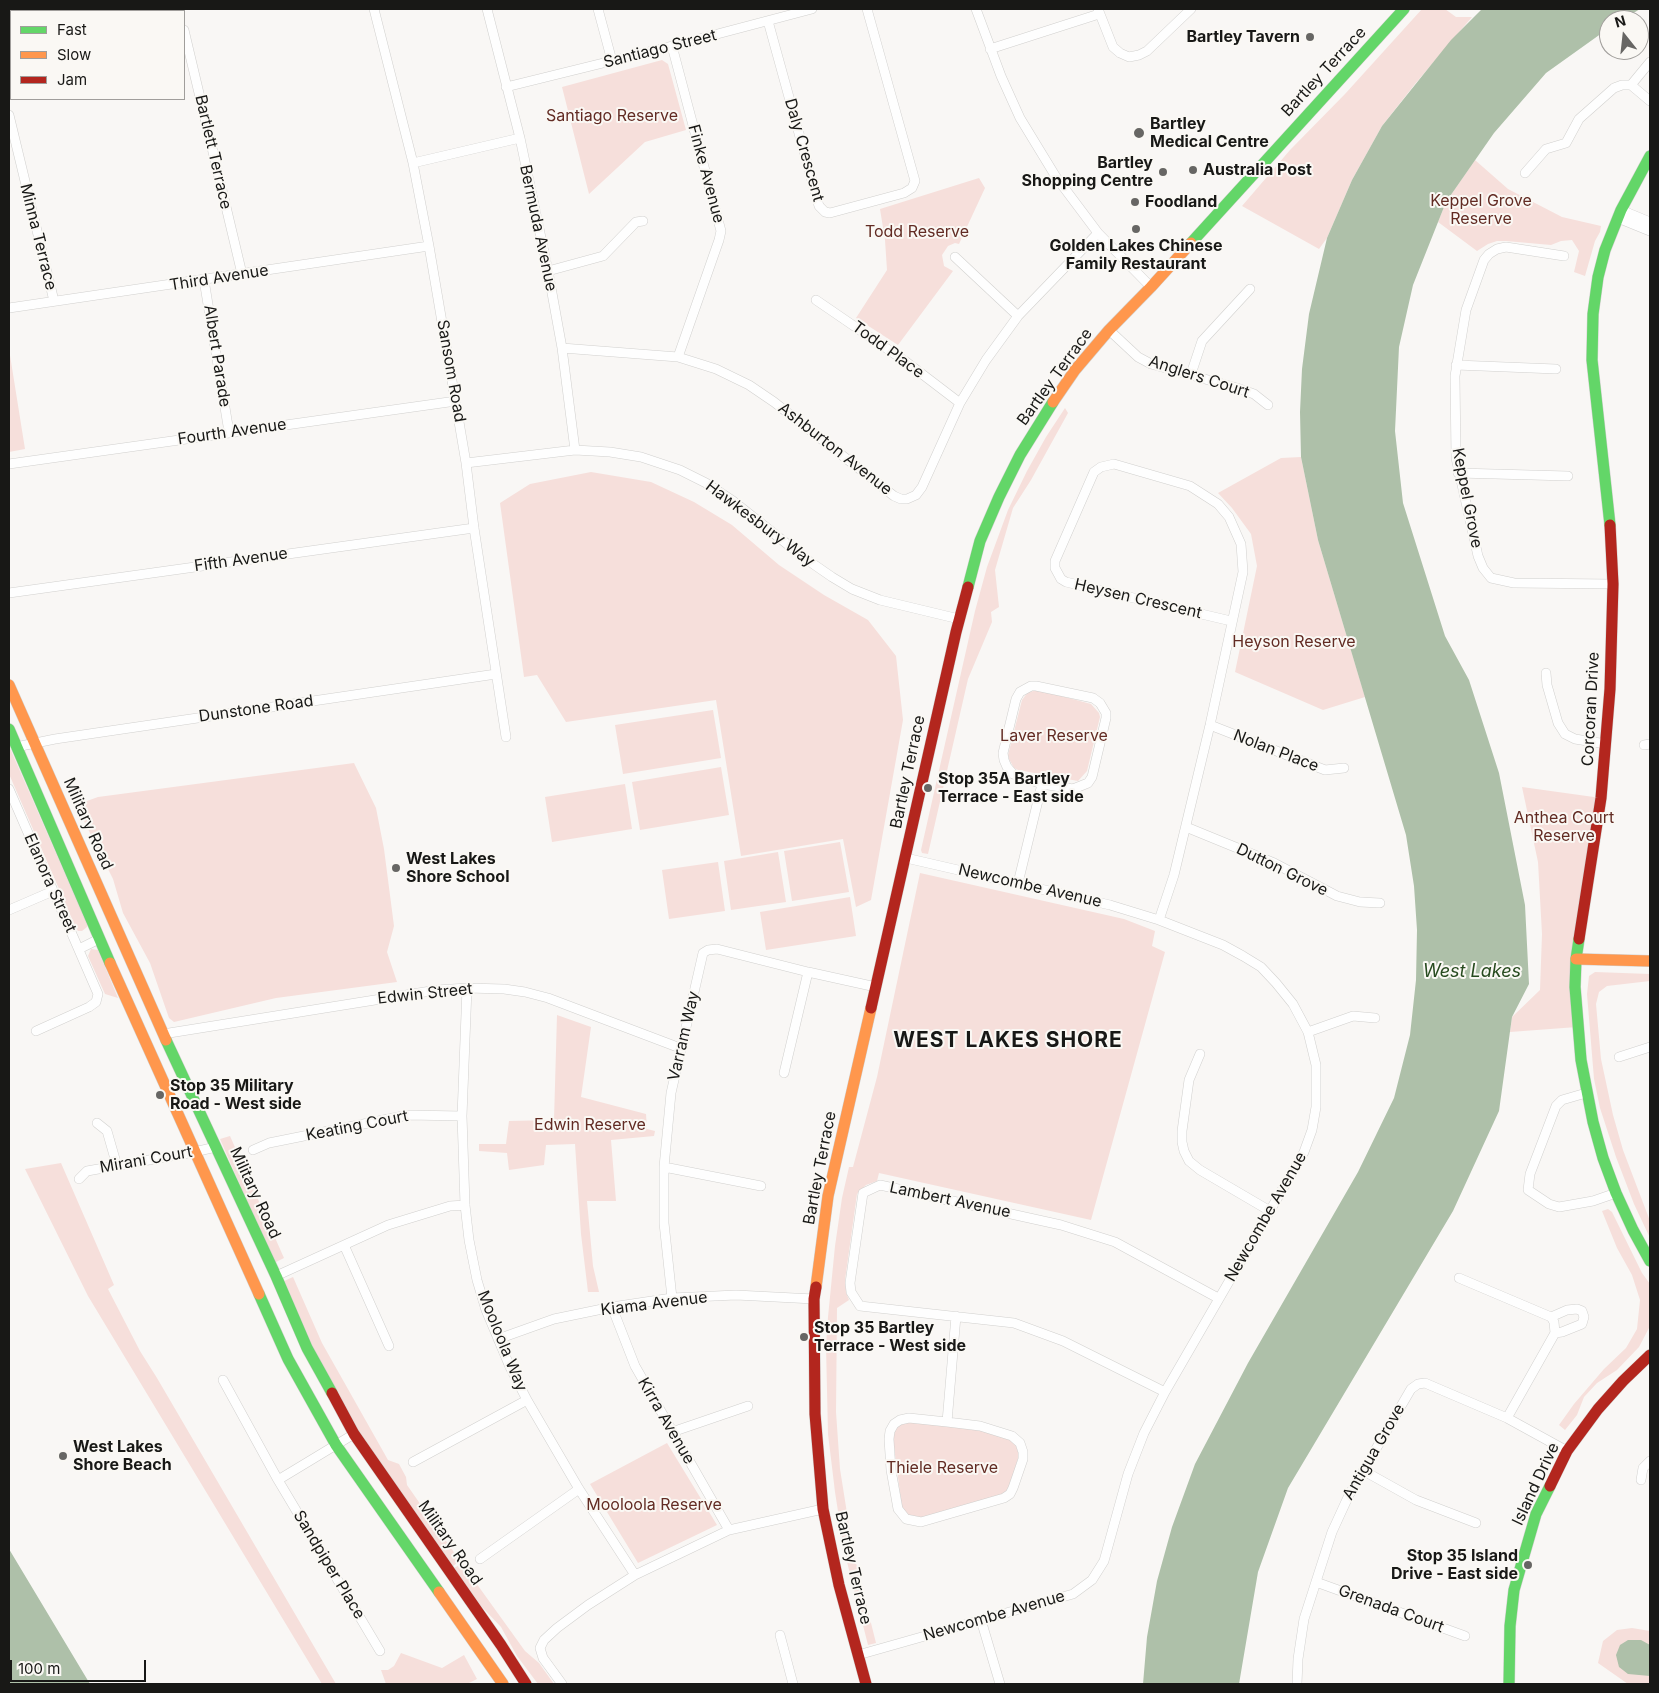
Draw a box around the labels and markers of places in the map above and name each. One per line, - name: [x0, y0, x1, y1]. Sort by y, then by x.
- place label: Bartley Tavern: [1186, 27, 1300, 47]
- marker: Bartley Tavern: [1304, 31, 1316, 43]
- place label: Bartley Medical Centre: [1150, 114, 1269, 152]
- marker: Bartley Medical Centre: [1132, 126, 1146, 140]
- place label: Bartley Shopping Centre: [1022, 153, 1153, 191]
- place label: Australia Post: [1203, 160, 1312, 180]
- marker: Australia Post: [1187, 164, 1199, 176]
- marker: Bartley Shopping Centre: [1157, 166, 1169, 178]
- place label: Foodland: [1145, 192, 1217, 212]
- marker: Foodland: [1129, 196, 1141, 208]
- marker: Golden Lakes Chinese Family Restaurant: [1130, 223, 1142, 235]
- place label: Golden Lakes Chinese Family Restaurant: [1049, 236, 1223, 274]
- place label: Stop 35A Bartley Terrace - East side: [938, 769, 1084, 807]
- marker: Stop 35A Bartley Terrace - East side: [922, 782, 934, 794]
- place label: West Lakes Shore School: [406, 849, 510, 887]
- marker: West Lakes Shore School: [390, 862, 402, 874]
- place label: Stop 35 Military Road - West side: [170, 1076, 302, 1114]
- marker: Stop 35 Military Road - West side: [154, 1089, 166, 1101]
- place label: Stop 35 Bartley Terrace - West side: [814, 1318, 966, 1356]
- marker: Stop 35 Bartley Terrace - West side: [798, 1331, 810, 1343]
- place label: West Lakes Shore Beach: [73, 1437, 172, 1475]
- marker: West Lakes Shore Beach: [57, 1450, 69, 1462]
- place label: Stop 35 Island Drive - East side: [1391, 1546, 1518, 1584]
- marker: Stop 35 Island Drive - East side: [1522, 1559, 1534, 1571]

